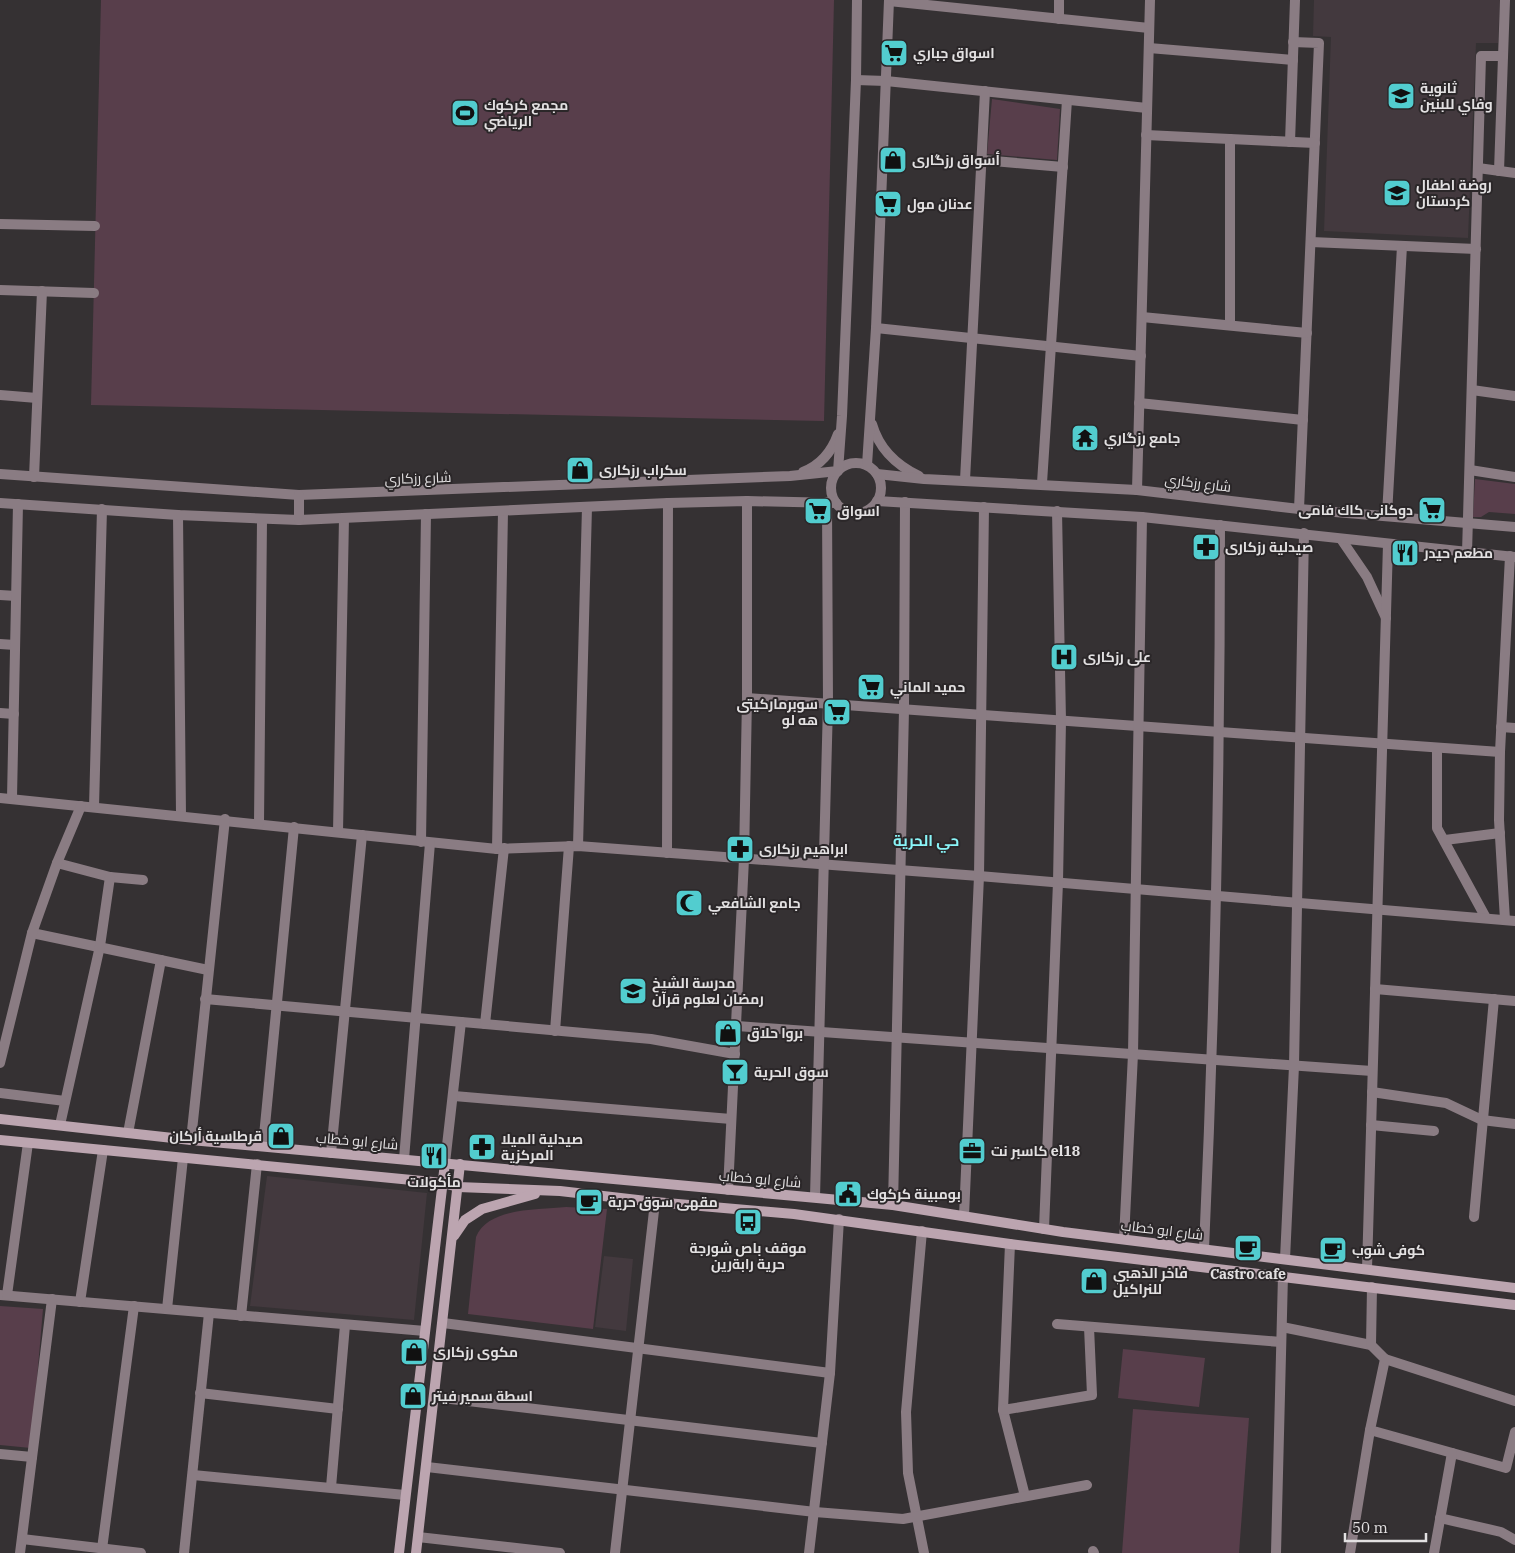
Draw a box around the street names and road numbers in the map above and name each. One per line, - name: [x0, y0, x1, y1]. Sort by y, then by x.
- street label: شارع رزكاري: [384, 468, 452, 491]
- street label: شارع رزكاري: [1163, 470, 1232, 499]
- street label: شارع ابو خطاب: [315, 1128, 399, 1154]
- street label: شارع ابو خطاب: [718, 1166, 802, 1192]
- street label: شارع ابو خطاب: [1120, 1216, 1204, 1244]

